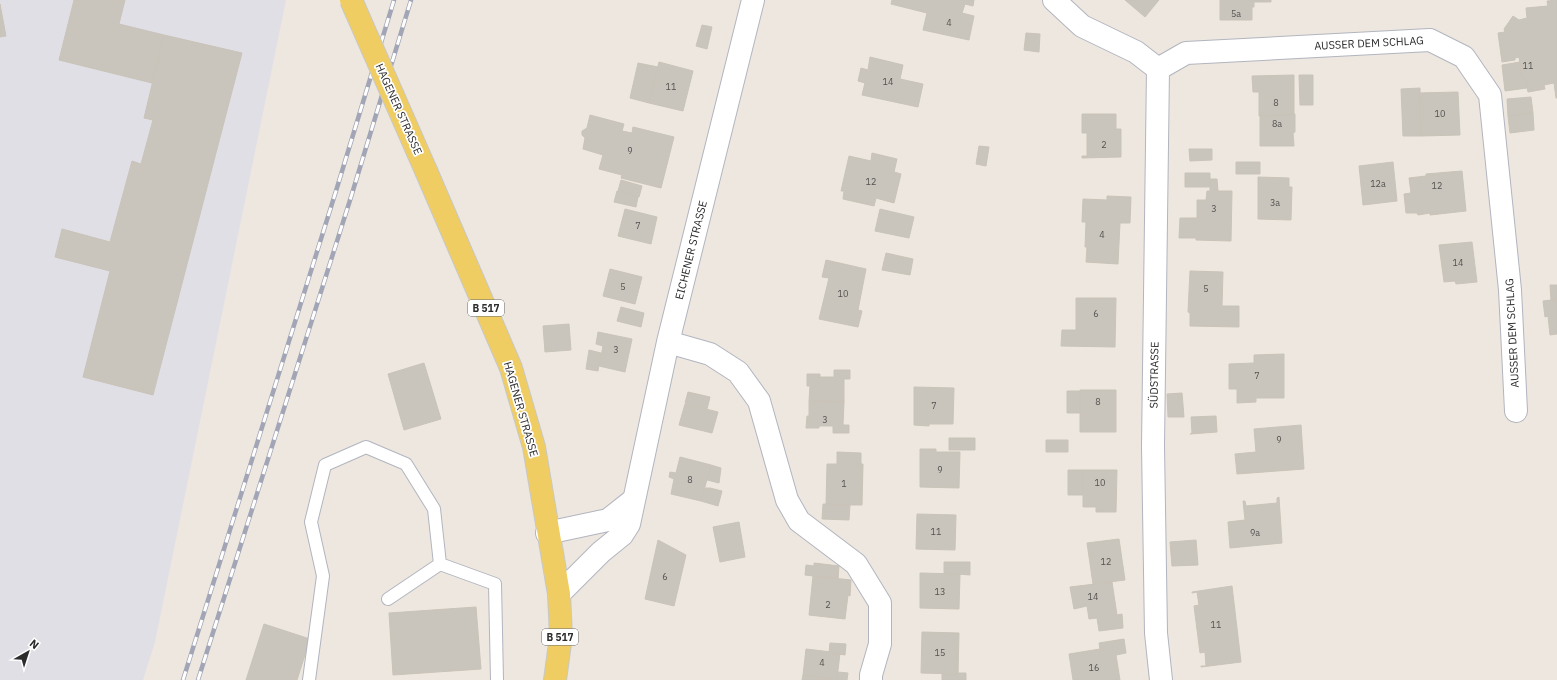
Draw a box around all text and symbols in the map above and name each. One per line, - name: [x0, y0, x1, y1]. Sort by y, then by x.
- house number: 5a: [1231, 8, 1241, 19]
- house number: 4: [946, 17, 952, 28]
- street label: AUSSER DEM SCHLAG: [1314, 33, 1424, 53]
- house number: 11: [1523, 60, 1533, 71]
- street label: HAGENER STRASSE: [373, 61, 425, 157]
- house number: 14: [883, 76, 893, 87]
- house number: 11: [666, 81, 676, 92]
- house number: 8: [1273, 97, 1279, 108]
- house number: 10: [1435, 108, 1445, 119]
- house number: 8a: [1272, 118, 1282, 129]
- house number: 2: [1101, 139, 1107, 150]
- house number: 9: [627, 145, 633, 156]
- house number: 12: [866, 176, 876, 187]
- house number: 12a: [1370, 178, 1386, 189]
- house number: 12: [1432, 180, 1442, 191]
- house number: 3a: [1270, 197, 1280, 208]
- street label: EICHENER STRASSE: [672, 199, 710, 301]
- house number: 3: [1211, 203, 1217, 214]
- house number: 7: [635, 220, 641, 231]
- house number: 4: [1099, 229, 1105, 240]
- house number: 14: [1453, 257, 1463, 268]
- street label: AUSSER DEM SCHLAG: [1502, 278, 1522, 388]
- house number: 5: [620, 281, 626, 292]
- house number: 5: [1203, 283, 1209, 294]
- house number: 10: [838, 288, 848, 299]
- road number: B 517: [468, 300, 504, 316]
- house number: 6: [1093, 308, 1099, 319]
- street label: SÜDSTRASSE: [1146, 341, 1162, 409]
- house number: 3: [613, 344, 619, 355]
- street label: HAGENER STRASSE: [501, 360, 541, 458]
- house number: 7: [1254, 370, 1260, 381]
- house number: 8: [1095, 396, 1101, 407]
- house number: 7: [931, 400, 937, 411]
- house number: 3: [822, 414, 828, 425]
- house number: 9: [1276, 434, 1282, 445]
- house number: 9: [937, 464, 943, 475]
- house number: 8: [687, 474, 693, 485]
- house number: 10: [1095, 477, 1105, 488]
- house number: 1: [841, 478, 847, 489]
- house number: 11: [931, 526, 941, 537]
- house number: 9a: [1250, 527, 1260, 538]
- house number: 12: [1101, 556, 1111, 567]
- house number: 6: [662, 571, 668, 582]
- house number: 13: [935, 586, 945, 597]
- house number: 14: [1088, 591, 1098, 602]
- house number: 2: [825, 599, 831, 610]
- house number: 11: [1211, 619, 1221, 630]
- road number: B 517: [542, 629, 578, 645]
- north arrow: [8, 632, 48, 672]
- text: N: [27, 636, 42, 652]
- house number: 15: [935, 647, 945, 658]
- house number: 4: [819, 657, 825, 668]
- house number: 16: [1089, 662, 1099, 673]

